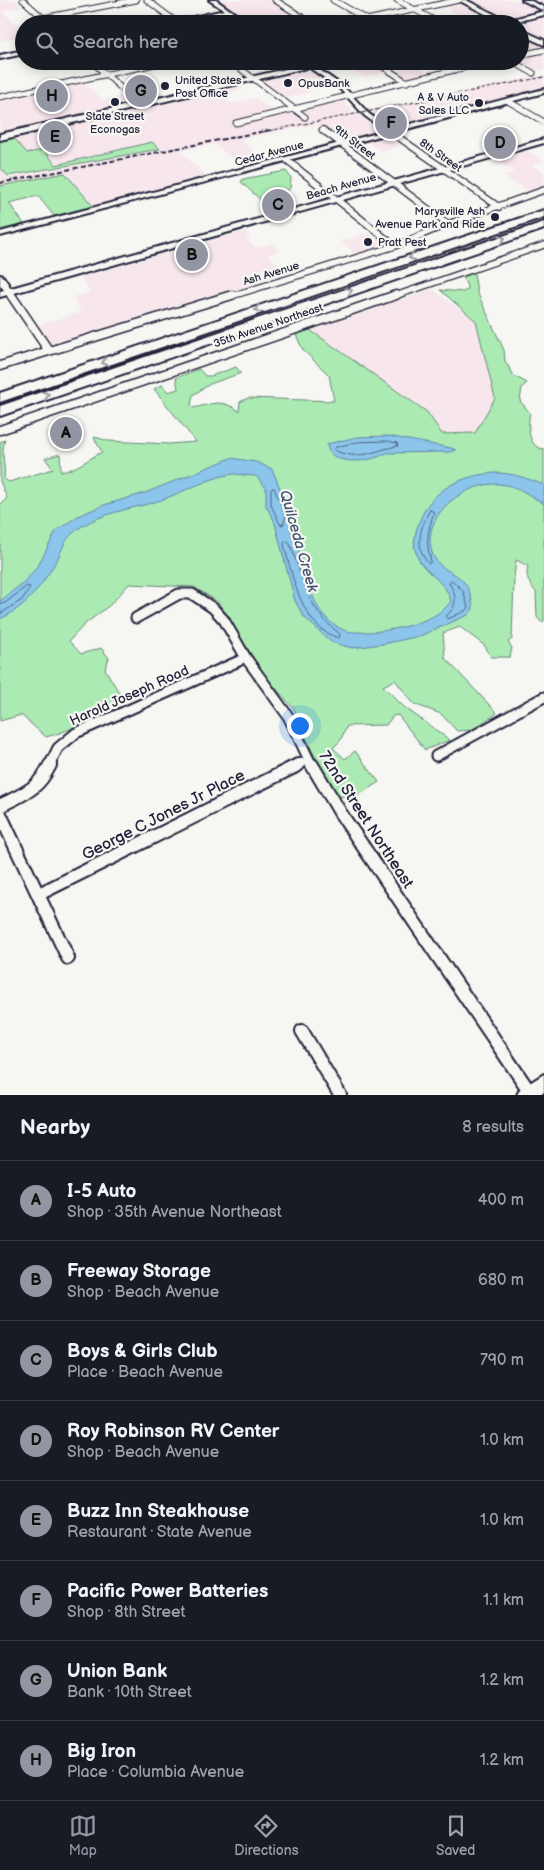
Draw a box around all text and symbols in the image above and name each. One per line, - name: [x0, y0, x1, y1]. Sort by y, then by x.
- search box: [15, 15, 529, 70]
- icon: search: [33, 29, 61, 57]
- text: Search here: [73, 31, 178, 54]
- pin: G: [125, 72, 157, 110]
- place label: United States Post Office: [175, 74, 242, 100]
- pin: H: [36, 77, 68, 115]
- marker: OpusBank: [282, 77, 294, 89]
- place label: OpusBank: [298, 77, 350, 90]
- marker: United States Post Office: [159, 80, 171, 92]
- place label: A & V Auto Sales LLC: [418, 91, 469, 117]
- marker: State Street Econogas: [109, 96, 121, 108]
- marker: A & V Auto Sales LLC: [473, 97, 485, 109]
- pin: F: [375, 104, 407, 142]
- place label: State Street Econogas: [86, 110, 145, 136]
- pin: E: [39, 118, 71, 156]
- street label: 9th Street: [331, 123, 379, 163]
- pin: D: [484, 124, 516, 162]
- street label: 8th Street: [417, 136, 465, 175]
- street label: Cedar Avenue: [233, 138, 305, 169]
- street label: Beach Avenue: [305, 170, 378, 203]
- pin: C: [262, 186, 294, 224]
- place label: Marysville Ash Avenue Park and Ride: [375, 205, 485, 231]
- marker: Marysville Ash Avenue Park and Ride: [489, 211, 501, 223]
- one-way arrow: [498, 235, 506, 245]
- pin: B: [176, 236, 208, 274]
- marker: Pratt Pest: [362, 236, 374, 248]
- place label: Pratt Pest: [378, 236, 427, 249]
- one-way arrow: [408, 251, 417, 261]
- street label: Ash Avenue: [242, 259, 301, 288]
- one-way arrow: [344, 287, 352, 297]
- street label: 35th Avenue Northeast: [212, 300, 325, 350]
- one-way arrow: [255, 304, 263, 314]
- one-way arrow: [101, 356, 109, 366]
- one-way arrow: [41, 391, 50, 401]
- pin: A: [50, 414, 82, 452]
- water label: Quilceda Creek: [275, 488, 322, 595]
- street label: Harold Joseph Road: [67, 662, 191, 729]
- your location: [287, 713, 313, 739]
- street label: 72nd Street Northeast: [314, 748, 417, 892]
- street label: George C Jones Jr Place: [79, 766, 249, 865]
- text: Nearby: [20, 1115, 90, 1140]
- text: 8 results: [462, 1118, 524, 1137]
- text: I-5 Auto: [67, 1180, 136, 1203]
- text: A: [31, 1191, 41, 1210]
- text: 400 m: [478, 1191, 524, 1210]
- text: Shop · 35th Avenue Northeast: [67, 1203, 282, 1222]
- text: Freeway Storage: [67, 1260, 211, 1283]
- text: B: [30, 1271, 42, 1290]
- text: 680 m: [478, 1271, 524, 1290]
- text: Shop · Beach Avenue: [67, 1283, 219, 1302]
- text: Boys & Girls Club: [67, 1340, 218, 1363]
- text: C: [30, 1351, 42, 1370]
- text: 790 m: [480, 1351, 524, 1370]
- text: Place · Beach Avenue: [67, 1363, 223, 1382]
- text: Roy Robinson RV Center: [67, 1420, 279, 1443]
- text: D: [30, 1431, 42, 1450]
- text: 1.0 km: [480, 1431, 524, 1450]
- text: Shop · Beach Avenue: [67, 1443, 219, 1462]
- text: Buzz Inn Steakhouse: [67, 1500, 249, 1523]
- text: E: [31, 1511, 41, 1530]
- text: 1.0 km: [480, 1511, 524, 1530]
- text: Restaurant · State Avenue: [67, 1523, 252, 1542]
- text: Pacific Power Batteries: [67, 1580, 268, 1603]
- text: F: [31, 1591, 41, 1610]
- text: 1.1 km: [483, 1591, 524, 1610]
- text: Shop · 8th Street: [67, 1603, 185, 1622]
- text: Union Bank: [67, 1660, 167, 1683]
- text: G: [30, 1671, 42, 1690]
- text: 1.2 km: [480, 1671, 524, 1690]
- text: Bank · 10th Street: [67, 1683, 192, 1702]
- text: Big Iron: [67, 1740, 136, 1763]
- text: H: [30, 1751, 42, 1770]
- text: 1.2 km: [480, 1751, 524, 1770]
- text: Place · Columbia Avenue: [67, 1763, 244, 1782]
- tab: Map: [69, 1812, 97, 1859]
- tab: Directions: [234, 1812, 299, 1859]
- tab: Saved: [436, 1812, 475, 1859]

